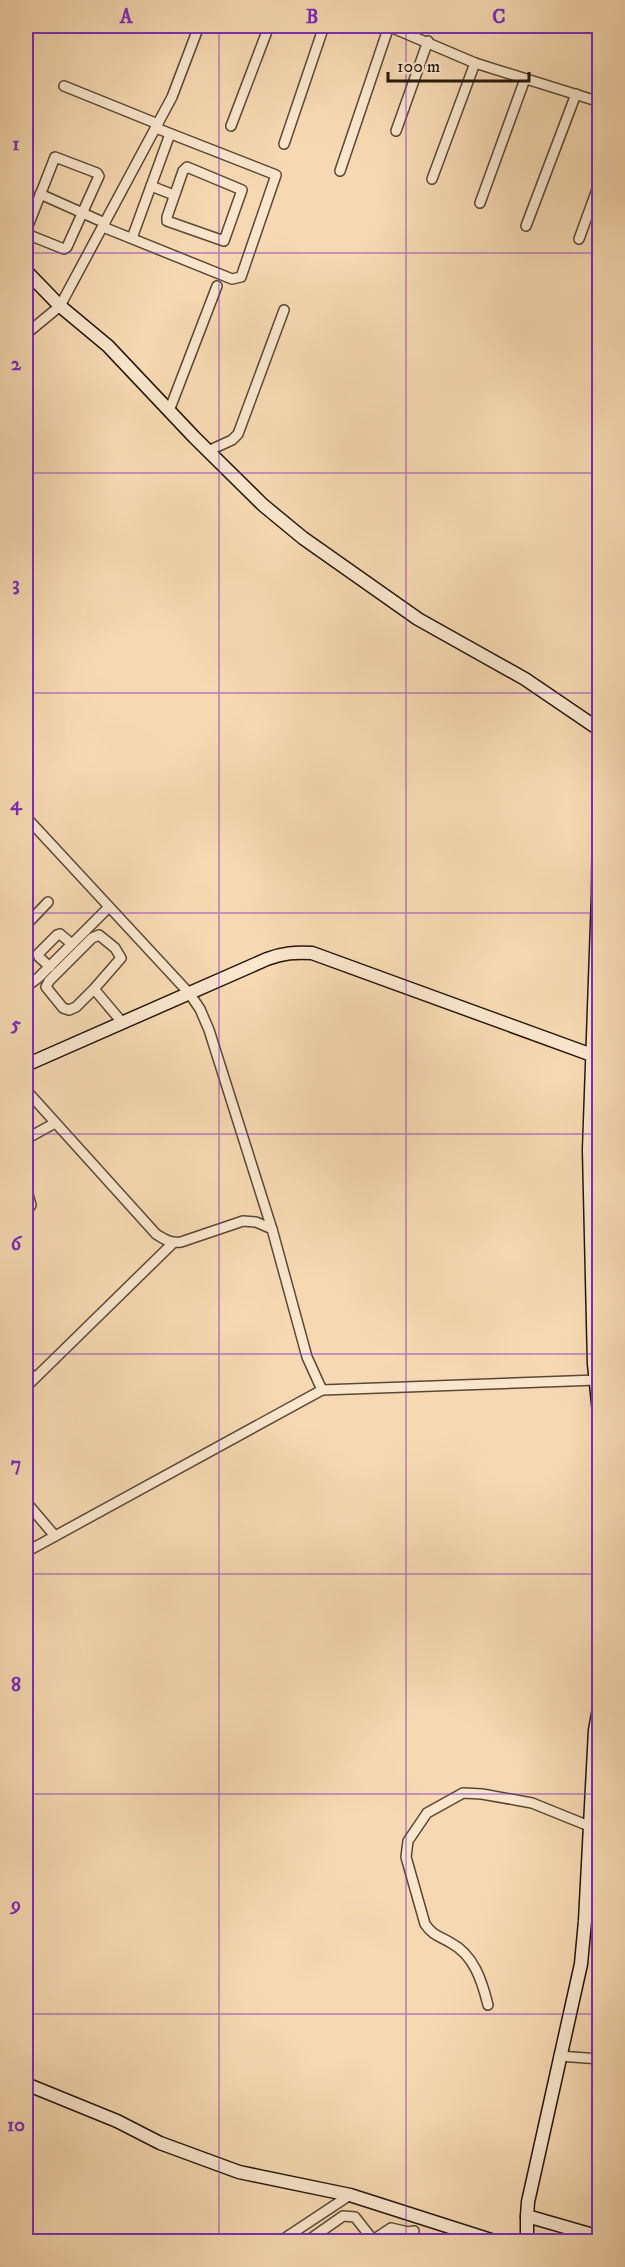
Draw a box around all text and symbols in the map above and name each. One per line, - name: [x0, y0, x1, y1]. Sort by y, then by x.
- text: A: [119, 5, 134, 30]
- text: B: [306, 5, 318, 30]
- text: C: [492, 5, 506, 30]
- scale bar: [388, 45, 529, 83]
- text: 100 m: [397, 56, 440, 78]
- text: 1: [12, 132, 20, 157]
- text: 2: [11, 352, 22, 377]
- text: 3: [12, 572, 20, 597]
- text: 4: [10, 792, 23, 817]
- text: 5: [10, 1012, 21, 1037]
- text: 6: [11, 1232, 23, 1257]
- text: 7: [11, 1452, 21, 1477]
- text: 8: [11, 1673, 21, 1698]
- text: 9: [9, 1893, 21, 1918]
- text: 10: [7, 2113, 25, 2138]

